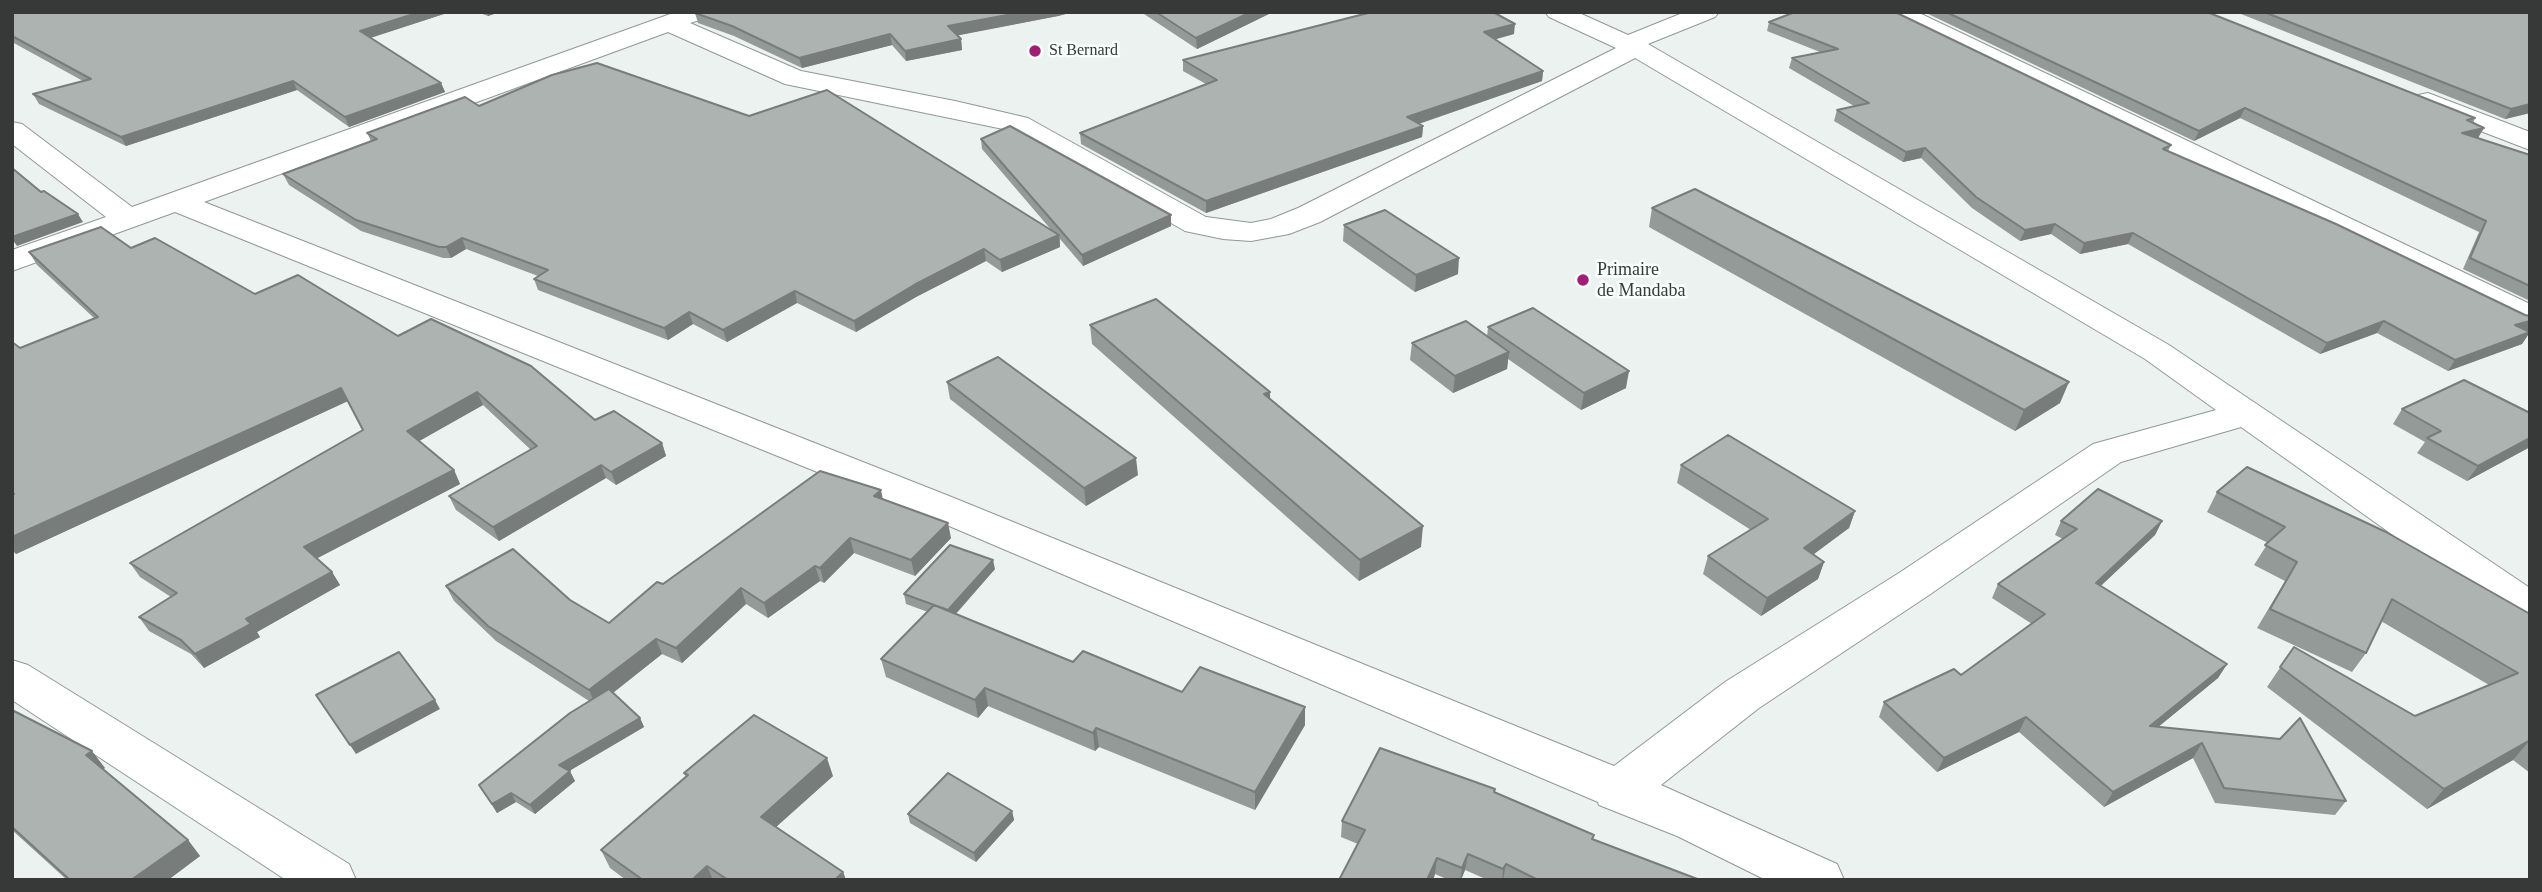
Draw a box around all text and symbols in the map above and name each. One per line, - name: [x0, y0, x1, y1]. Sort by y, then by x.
- place label: St Bernard: [1049, 41, 1118, 61]
- marker: St Bernard: [1027, 43, 1043, 59]
- place label: Primaire de Mandaba: [1597, 259, 1685, 302]
- marker: Primaire de Mandaba: [1575, 272, 1591, 288]

